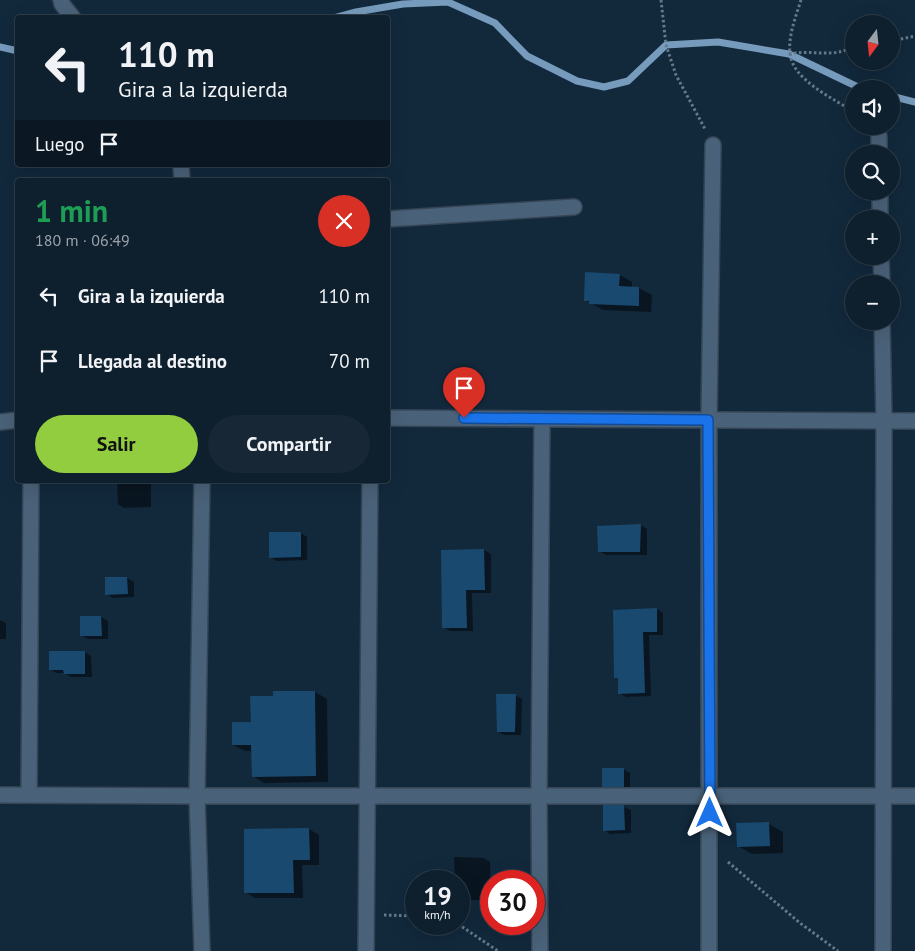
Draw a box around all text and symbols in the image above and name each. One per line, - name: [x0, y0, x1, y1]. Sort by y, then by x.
- north arrow: [845, 15, 900, 70]
- map controls: [845, 15, 900, 330]
- text: 110 m: [118, 31, 215, 77]
- icon: left: [35, 35, 100, 100]
- text: Gira a la izquierda: [118, 75, 288, 103]
- button: sound: [845, 80, 900, 135]
- icon: arrive: [95, 130, 123, 158]
- text: Luego: [35, 132, 85, 156]
- button: search: [845, 145, 900, 200]
- text: 1 min: [35, 191, 108, 230]
- button: close: [318, 195, 370, 247]
- button: +: [845, 210, 900, 265]
- text: 180 m · 06:49: [35, 230, 130, 250]
- button: −: [845, 275, 900, 330]
- icon: left: [35, 282, 63, 310]
- text: Gira a la izquierda: [78, 284, 225, 308]
- text: 110 m: [318, 284, 370, 308]
- icon: arrive: [35, 347, 63, 375]
- text: Llegada al destino: [78, 349, 227, 373]
- text: 70 m: [329, 349, 370, 373]
- pin: [443, 367, 485, 418]
- icon: arrive: [450, 374, 478, 402]
- button: Salir: [35, 415, 198, 473]
- button: Compartir: [208, 415, 370, 473]
- position arrow: [683, 786, 735, 838]
- speed limit sign: 30: [480, 870, 545, 935]
- text: 19: [423, 880, 452, 912]
- text: km/h: [424, 907, 451, 922]

